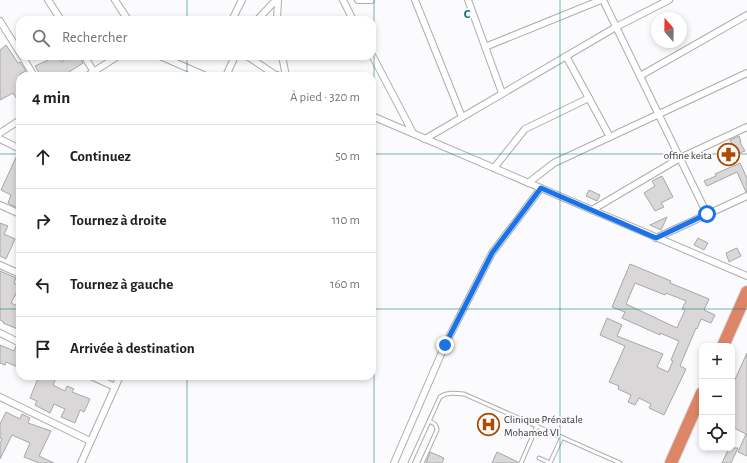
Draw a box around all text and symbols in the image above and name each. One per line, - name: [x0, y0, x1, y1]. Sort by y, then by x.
- text: C: [464, 8, 471, 21]
- north arrow: [651, 12, 687, 48]
- search box: [16, 16, 376, 60]
- icon: search: [30, 27, 52, 49]
- text: Rechercher: [62, 30, 127, 45]
- text: 4 min: [32, 89, 70, 106]
- text: À pied · 320 m: [290, 91, 360, 104]
- pharmacy icon: offine keita: [715, 142, 741, 168]
- icon: ahead: [32, 146, 54, 168]
- text: Continuez: [70, 149, 131, 164]
- text: 50 m: [335, 150, 360, 163]
- place label: offine keita: [664, 150, 712, 161]
- route start: [698, 205, 716, 223]
- icon: right: [32, 210, 54, 232]
- text: Tournez à droite: [70, 213, 167, 228]
- text: 110 m: [332, 214, 360, 227]
- icon: left: [32, 274, 54, 296]
- text: Tournez à gauche: [70, 277, 173, 292]
- text: 160 m: [330, 278, 360, 291]
- route end: [436, 336, 454, 354]
- icon: arrive: [32, 338, 54, 360]
- text: Arrivée à destination: [70, 341, 195, 356]
- map controls: [699, 343, 735, 451]
- button: +: [699, 343, 735, 379]
- button: −: [699, 379, 735, 415]
- hospital icon: Clinique Prénatale Mohamed VI: [475, 412, 501, 438]
- place label: Clinique Prénatale Mohamed VI: [504, 414, 583, 438]
- button: locate: [699, 415, 735, 451]

